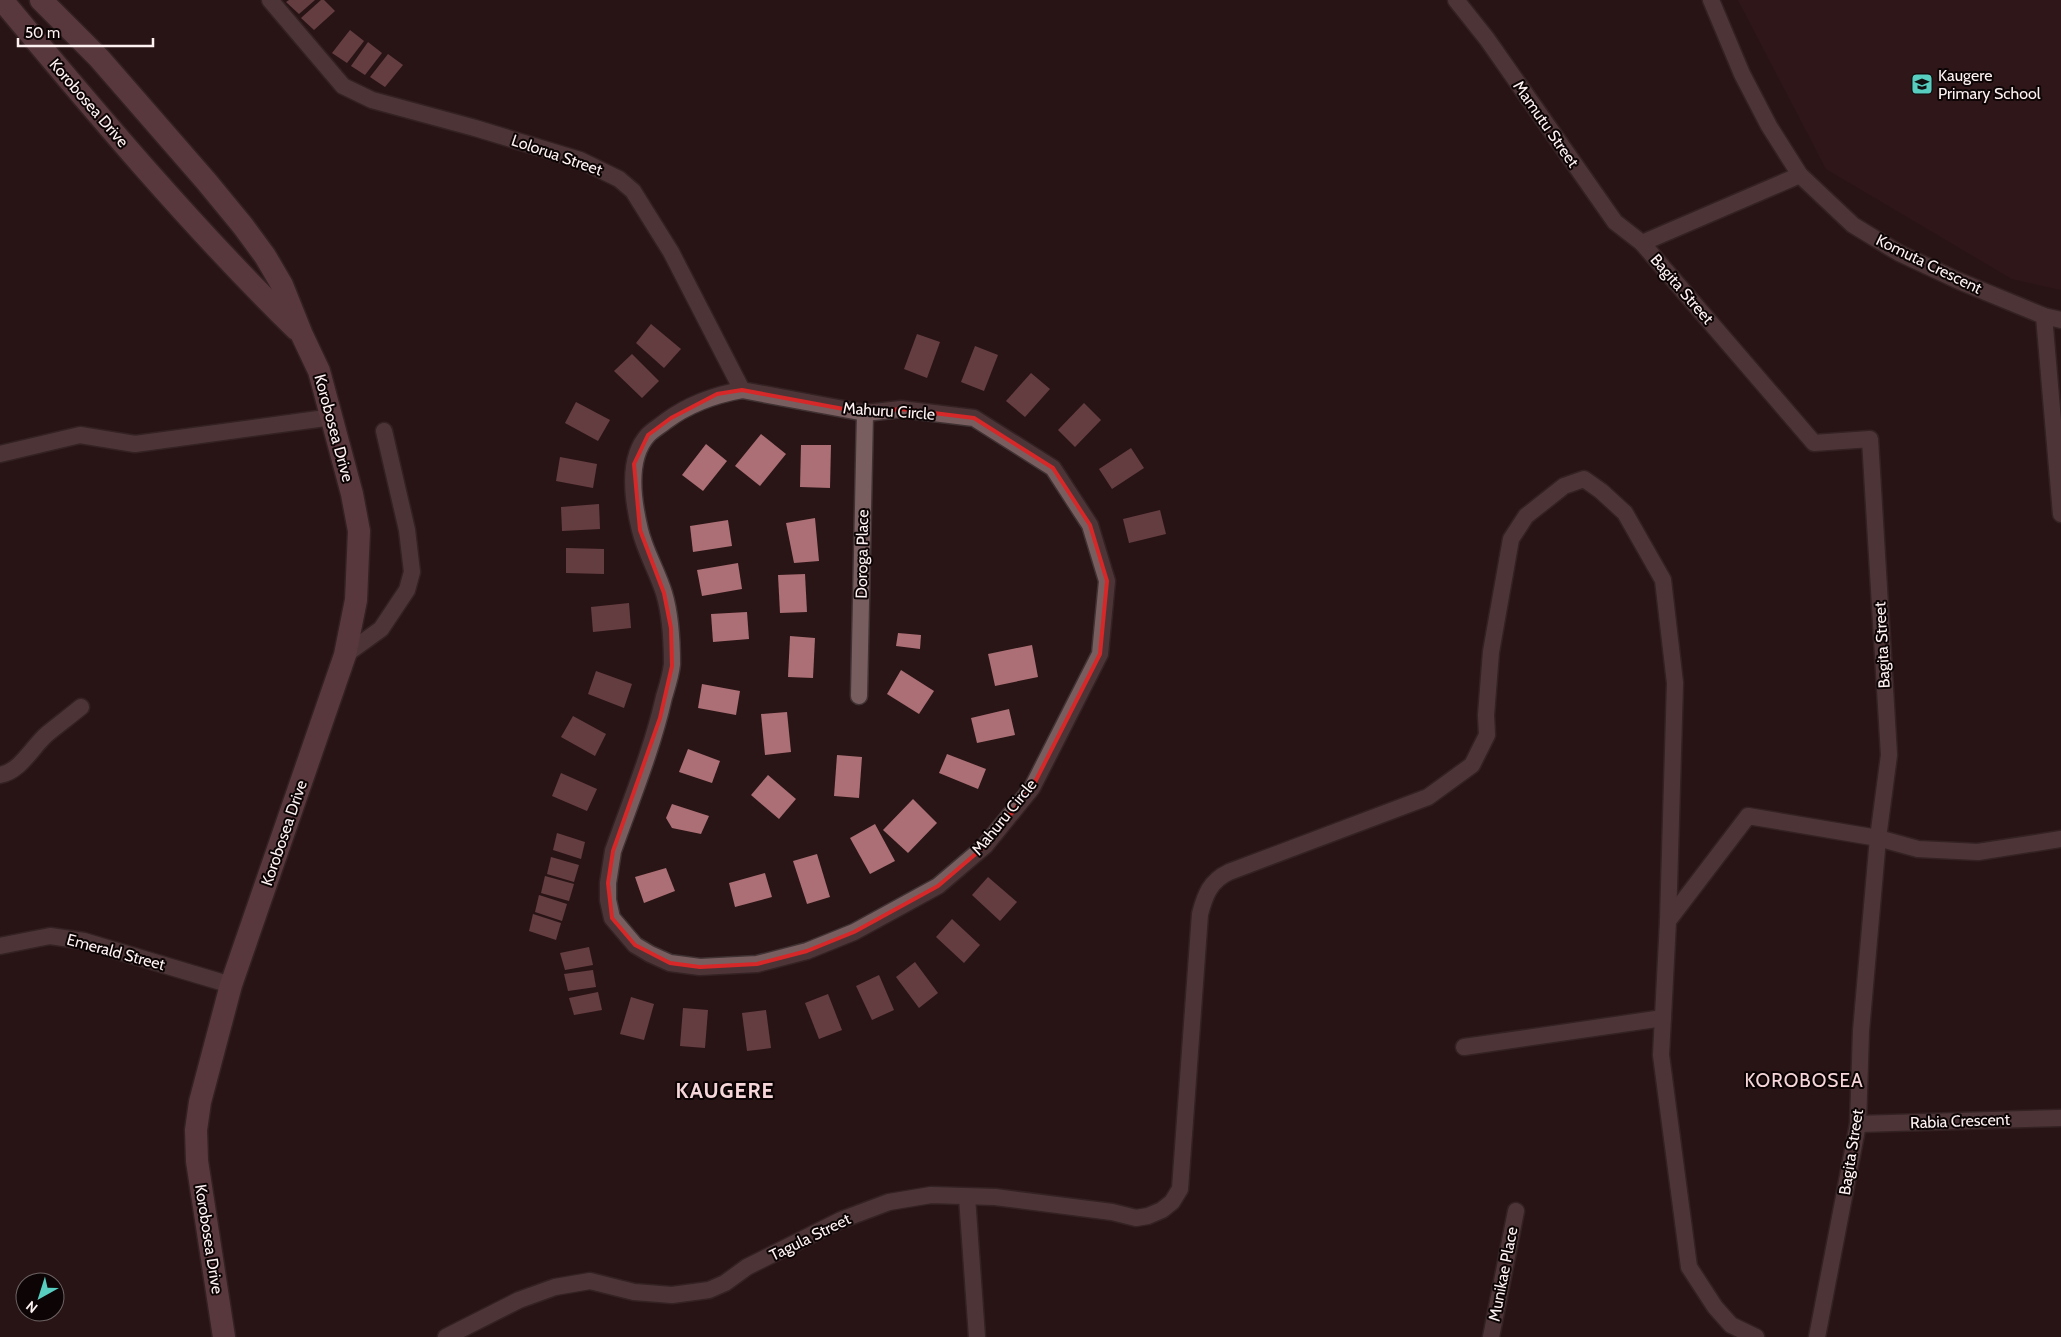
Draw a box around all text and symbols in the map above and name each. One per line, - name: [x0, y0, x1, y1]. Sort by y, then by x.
- scale bar: [18, 15, 152, 47]
- text: 50 m: [25, 24, 60, 42]
- street label: Korobosea Drive: [46, 55, 132, 151]
- place label: Kaugere Primary School: [1938, 66, 2041, 103]
- school or university icon: Kaugere Primary School: [1910, 72, 1934, 96]
- street label: Mamutu Street: [1509, 77, 1583, 172]
- street label: Lolorua Street: [509, 131, 606, 180]
- street label: Komuta Crescent: [1873, 230, 1986, 298]
- street label: Bagita Street: [1646, 250, 1718, 328]
- street label: Korobosea Drive: [311, 372, 357, 484]
- street label: Mahuru Circle: [842, 398, 936, 424]
- street label: Doroga Place: [852, 509, 872, 599]
- street label: Bagita Street: [1870, 601, 1894, 689]
- street label: Mahuru Circle: [968, 775, 1040, 859]
- street label: Korobosea Drive: [257, 778, 311, 888]
- street label: Emerald Street: [65, 930, 168, 974]
- district label: KOROBOSEA: [1744, 1069, 1864, 1092]
- district label: KAUGERE: [676, 1078, 774, 1103]
- street label: Bagita Street: [1835, 1107, 1867, 1196]
- street label: Rabia Crescent: [1910, 1110, 2011, 1132]
- street label: Korobosea Drive: [191, 1183, 227, 1295]
- street label: Tagula Street: [766, 1209, 854, 1265]
- street label: Munikae Place: [1485, 1225, 1521, 1323]
- north arrow: [15, 1272, 65, 1322]
- text: N: [22, 1297, 41, 1317]

